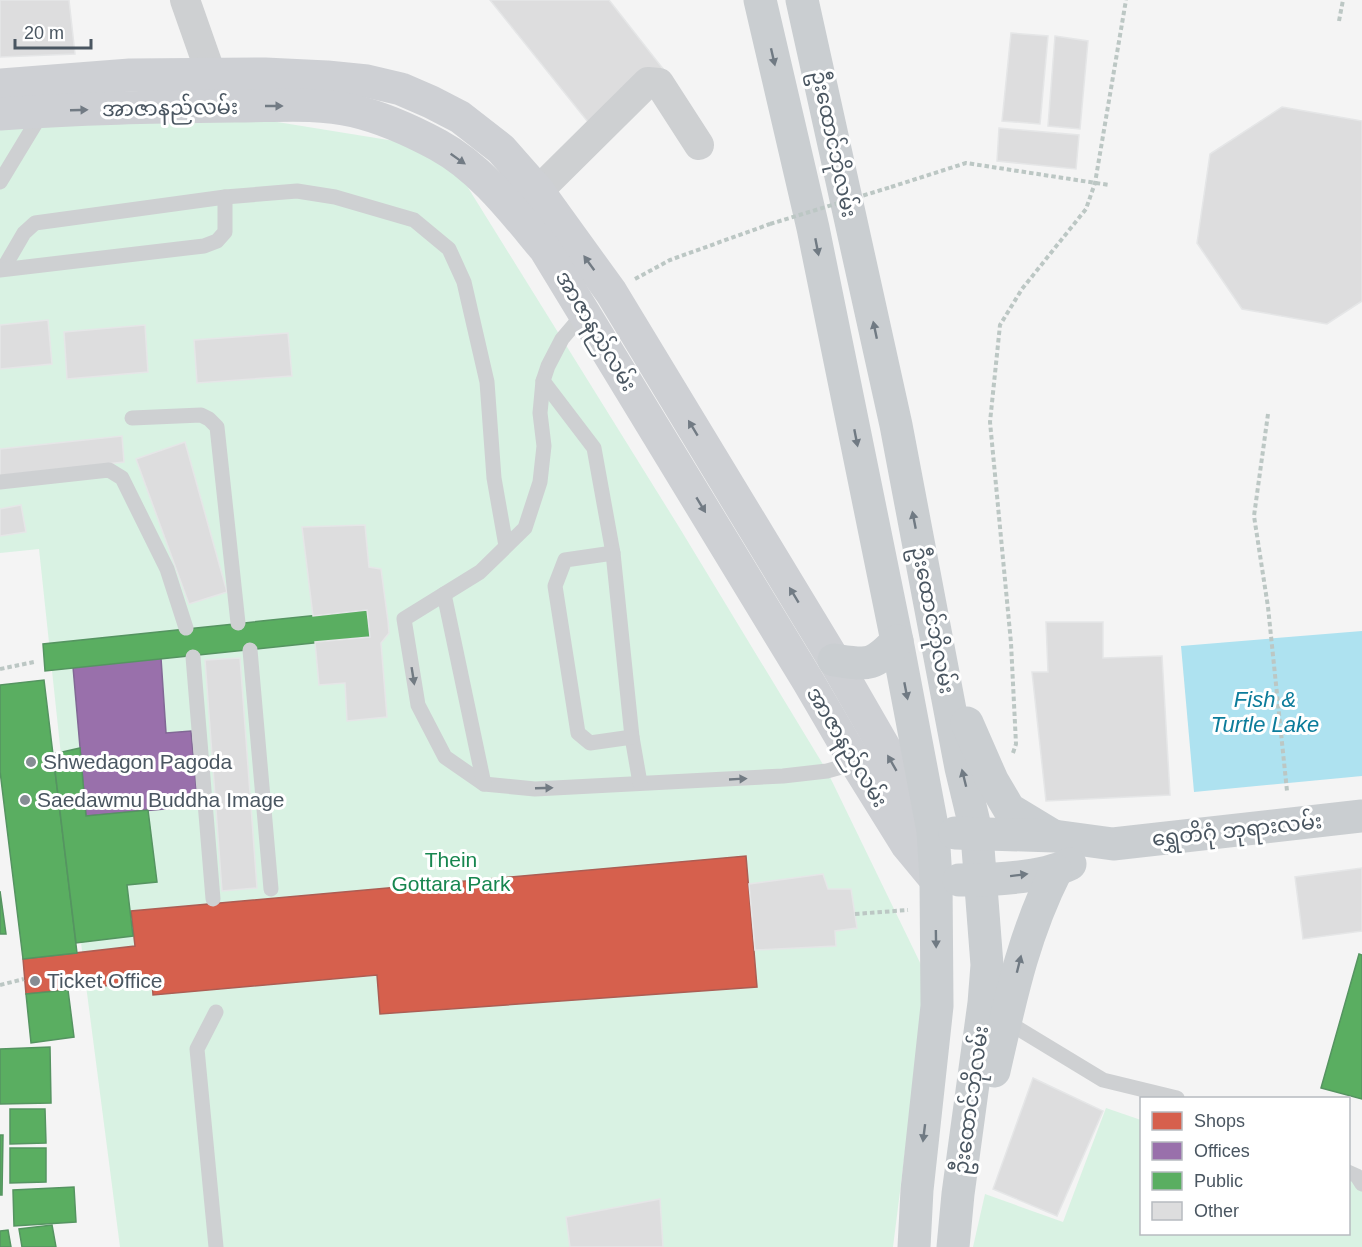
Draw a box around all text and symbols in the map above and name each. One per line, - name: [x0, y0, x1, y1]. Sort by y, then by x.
- scale bar: [15, 12, 92, 50]
- text: 20 m: [24, 23, 64, 43]
- one-way arrow: [769, 48, 779, 66]
- street label: ဦးထောင်ဘိုလမ်း: [802, 67, 865, 221]
- street label: အာဇာနည်လမ်း: [102, 91, 238, 126]
- one-way arrow: [265, 101, 284, 111]
- one-way arrow: [70, 105, 89, 114]
- one-way arrow: [450, 152, 465, 164]
- one-way arrow: [813, 238, 822, 257]
- one-way arrow: [583, 255, 595, 271]
- street label: အာဇာနည်လမ်း: [546, 264, 645, 398]
- one-way arrow: [870, 320, 879, 339]
- one-way arrow: [687, 420, 698, 436]
- one-way arrow: [852, 429, 861, 448]
- one-way arrow: [696, 497, 707, 513]
- one-way arrow: [909, 511, 918, 530]
- street label: ဦးထောင်ဘိုလမ်း: [902, 543, 963, 697]
- one-way arrow: [788, 586, 799, 603]
- one-way arrow: [409, 667, 418, 686]
- street label: အာဇာနည်လမ်း: [797, 680, 896, 814]
- one-way arrow: [902, 682, 911, 701]
- water label: Fish & Turtle Lake: [1211, 687, 1319, 737]
- place label: Shwedagon Pagoda: [43, 750, 232, 773]
- marker: Shwedagon Pagoda: [24, 755, 38, 769]
- one-way arrow: [887, 755, 898, 771]
- one-way arrow: [958, 769, 968, 787]
- one-way arrow: [729, 774, 748, 783]
- one-way arrow: [534, 784, 553, 793]
- place label: Saedawmu Buddha Image: [37, 788, 285, 811]
- marker: Saedawmu Buddha Image: [18, 793, 32, 807]
- street label: ရွှေတိဂုံ ဘုရားလမ်း: [1150, 805, 1324, 856]
- park label: Thein Gottara Park: [391, 848, 511, 895]
- one-way arrow: [1009, 871, 1028, 880]
- one-way arrow: [931, 929, 941, 948]
- one-way arrow: [1015, 955, 1025, 973]
- place label: Ticket Office: [47, 969, 163, 992]
- marker: Ticket Office: [28, 974, 42, 988]
- street label: ဦးထောင်ဘိုလမ်း: [945, 1024, 998, 1176]
- legend: [1140, 1097, 1350, 1235]
- text: Shops: [1194, 1111, 1245, 1131]
- one-way arrow: [919, 1123, 928, 1142]
- text: Offices: [1194, 1141, 1250, 1161]
- text: Public: [1194, 1171, 1243, 1191]
- text: Other: [1194, 1201, 1239, 1221]

